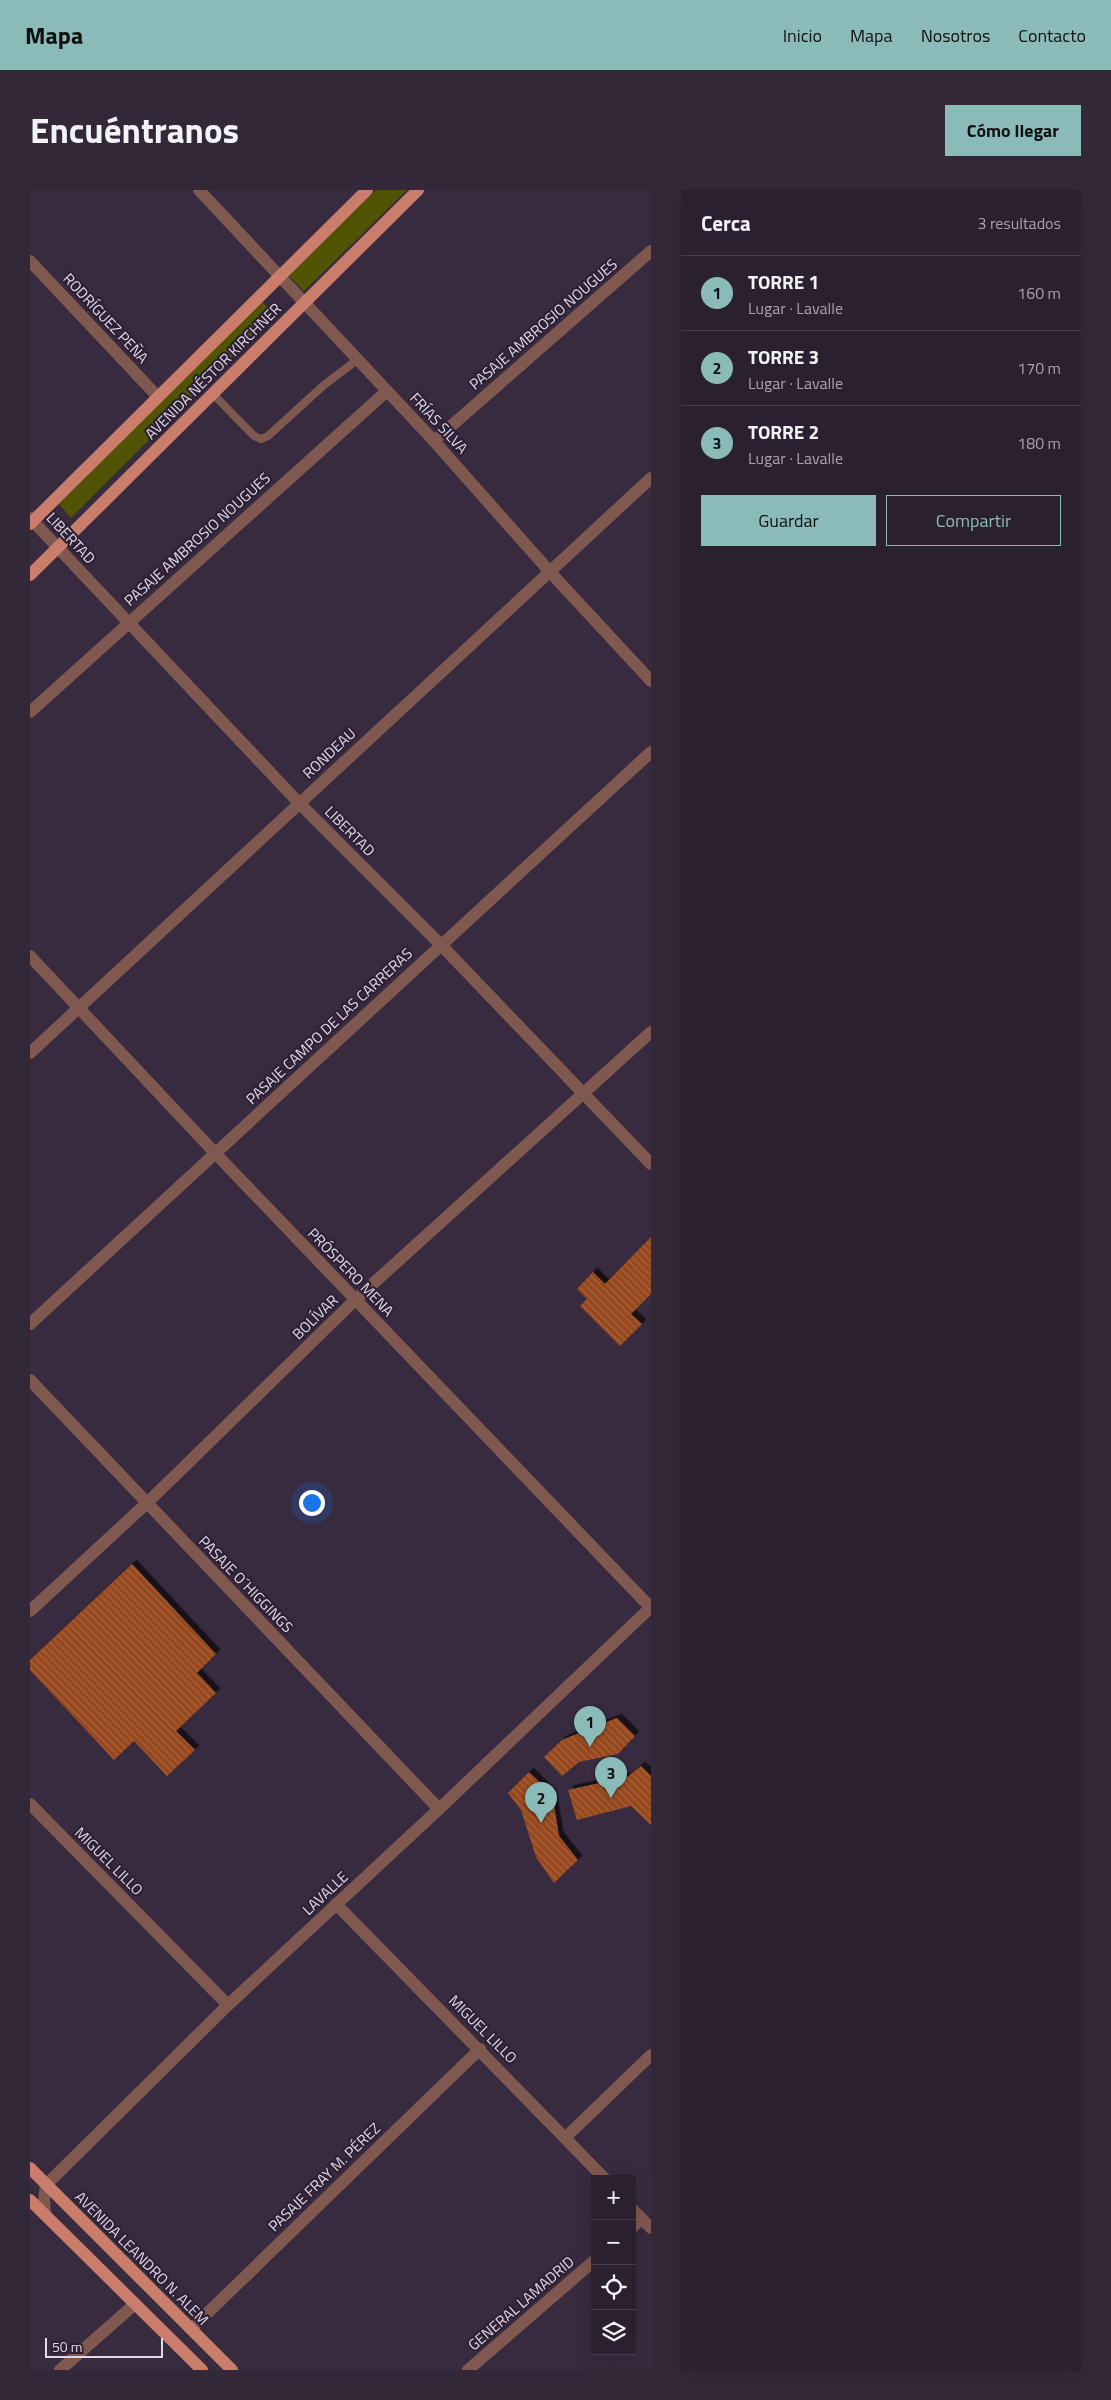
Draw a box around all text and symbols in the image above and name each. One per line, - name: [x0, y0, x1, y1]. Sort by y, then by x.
- text: Mapa: [25, 17, 83, 53]
- text: Inicio: [783, 22, 822, 49]
- text: Mapa: [850, 22, 893, 49]
- text: Nosotros: [921, 22, 990, 49]
- text: Contacto: [1018, 22, 1086, 49]
- text: Encuéntranos: [30, 103, 239, 157]
- button: Cómo llegar: [945, 105, 1081, 156]
- text: Cerca: [701, 207, 751, 239]
- text: 3 resultados: [977, 211, 1061, 235]
- street label: PASAJE AMBROSIO NOUGUES: [464, 253, 622, 395]
- text: TORRE 1: [748, 267, 819, 296]
- street label: RODRÍGUEZ PEÑA: [58, 268, 154, 369]
- text: 1: [713, 281, 721, 305]
- text: 160 m: [1017, 281, 1061, 305]
- text: Lugar · Lavalle: [748, 296, 843, 320]
- street label: AVENIDA NÉSTOR KIRCHNER: [139, 297, 287, 445]
- text: TORRE 3: [748, 342, 819, 371]
- text: 2: [713, 356, 721, 380]
- text: 170 m: [1017, 356, 1061, 380]
- text: Lugar · Lavalle: [748, 371, 843, 395]
- street label: FRÍAS SILVA: [405, 387, 474, 459]
- text: TORRE 2: [748, 417, 819, 446]
- text: 3: [713, 431, 721, 455]
- text: 180 m: [1017, 431, 1061, 455]
- text: Lugar · Lavalle: [748, 446, 843, 470]
- street label: PASAJE AMBROSIO NOUGUES: [119, 467, 275, 611]
- button: Guardar: [701, 495, 876, 546]
- button: Compartir: [886, 495, 1061, 546]
- street label: LIBERTAD: [41, 507, 101, 569]
- street label: RONDEAU: [297, 722, 361, 784]
- street label: LIBERTAD: [319, 800, 381, 862]
- street label: PASAJE CAMPO DE LAS CARRERAS: [241, 942, 417, 1110]
- street label: PRÓSPERO MENA: [303, 1222, 400, 1322]
- street label: BOLÍVAR: [287, 1289, 343, 1345]
- your location: [299, 1490, 325, 1516]
- street label: PASAJE O´HIGGINGS: [193, 1530, 299, 1638]
- pin: 1: [574, 1706, 606, 1747]
- pin: 3: [595, 1757, 627, 1798]
- pin: 2: [525, 1782, 557, 1823]
- street label: MIGUEL LILLO: [69, 1821, 149, 1901]
- street label: LAVALLE: [297, 1866, 353, 1920]
- street label: MIGUEL LILLO: [443, 1989, 523, 2069]
- street label: PASAJE FRAY M. PÉREZ: [263, 2117, 385, 2237]
- map controls: [591, 2175, 636, 2355]
- button: +: [591, 2175, 636, 2220]
- street label: AVENIDA LEANDRO N. ALEM: [70, 2186, 214, 2330]
- button: −: [591, 2220, 636, 2265]
- street label: GENERAL LAMADRID: [463, 2250, 579, 2356]
- button: locate: [591, 2265, 636, 2310]
- button: layers: [591, 2310, 636, 2355]
- scale bar: [45, 2335, 162, 2358]
- text: 50 m: [52, 2336, 82, 2357]

